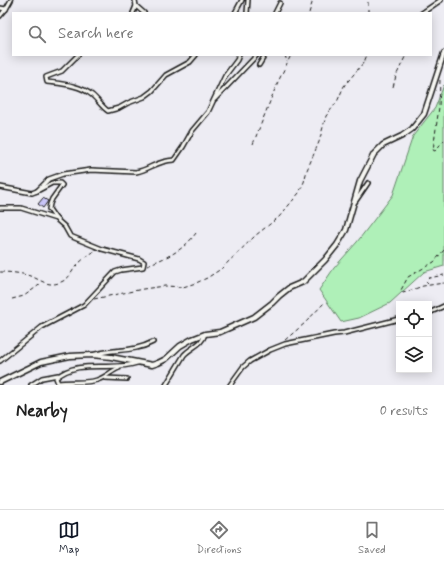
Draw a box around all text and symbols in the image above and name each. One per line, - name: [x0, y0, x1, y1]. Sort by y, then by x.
- search box: [12, 12, 432, 56]
- icon: search: [26, 23, 48, 45]
- text: Search here: [58, 24, 134, 44]
- map controls: [396, 301, 432, 373]
- button: locate: [396, 301, 432, 337]
- button: layers: [396, 337, 432, 373]
- text: Nearby: [16, 400, 68, 422]
- text: 0 results: [380, 403, 428, 420]
- tab: Map: [58, 519, 80, 557]
- tab: Directions: [196, 519, 242, 557]
- tab: Saved: [358, 519, 386, 557]

